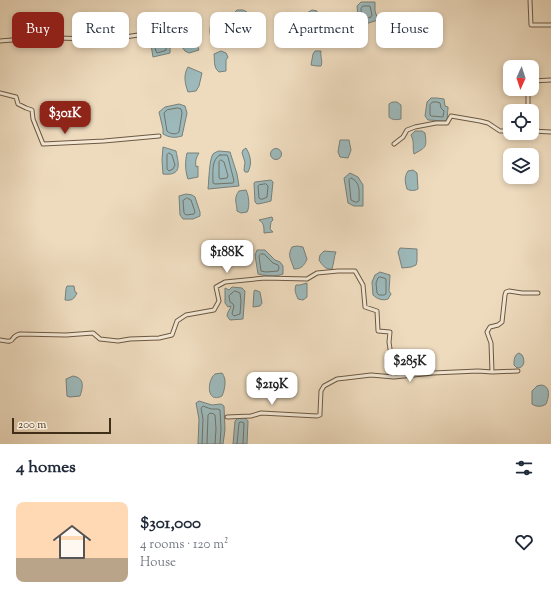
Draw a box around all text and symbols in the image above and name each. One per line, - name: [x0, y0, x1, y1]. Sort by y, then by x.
- chip: Buy: [12, 12, 64, 48]
- chip: Rent: [72, 12, 129, 48]
- chip: Filters: [137, 12, 202, 48]
- chip: New: [210, 12, 266, 48]
- chip: Apartment: [274, 12, 368, 48]
- chip: House: [376, 12, 443, 48]
- north arrow: [503, 60, 539, 96]
- map controls: [503, 60, 539, 184]
- pin: $301K: [37, 101, 93, 135]
- button: locate: [503, 104, 539, 140]
- text: $301K: [49, 105, 81, 123]
- button: layers: [503, 148, 539, 184]
- pin: $188K: [199, 240, 255, 274]
- text: $188K: [210, 244, 244, 262]
- pin: $285K: [382, 349, 438, 383]
- text: $285K: [393, 353, 427, 371]
- pin: $219K: [244, 372, 300, 406]
- text: $219K: [255, 376, 289, 394]
- scale bar: [12, 416, 111, 435]
- text: 200 m: [18, 417, 46, 433]
- text: 4 homes: [16, 456, 76, 480]
- icon: filters: [513, 457, 535, 479]
- text: $301,000: [140, 512, 201, 536]
- icon: home: [48, 518, 96, 566]
- icon: heart: [513, 531, 535, 553]
- text: 4 rooms · 120 m²: [140, 536, 228, 554]
- text: House: [140, 554, 176, 572]

